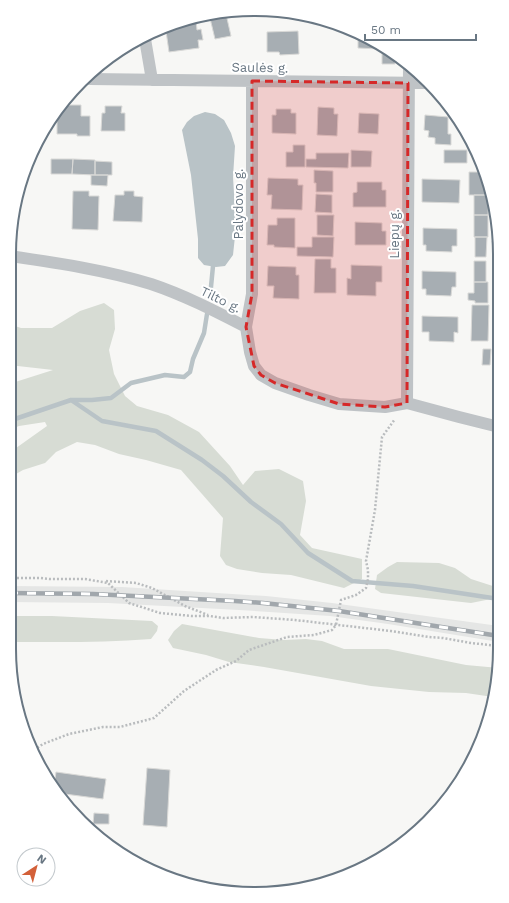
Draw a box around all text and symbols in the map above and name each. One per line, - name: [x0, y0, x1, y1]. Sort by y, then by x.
- scale bar: [365, 16, 476, 42]
- text: 50 m: [371, 23, 401, 37]
- street label: Saulės g.: [231, 60, 288, 75]
- street label: Palydovo g.: [231, 169, 246, 239]
- street label: Liepų g.: [387, 209, 402, 259]
- street label: Tilto g.: [198, 283, 243, 316]
- north arrow: [16, 847, 56, 887]
- text: N: [34, 852, 49, 867]

